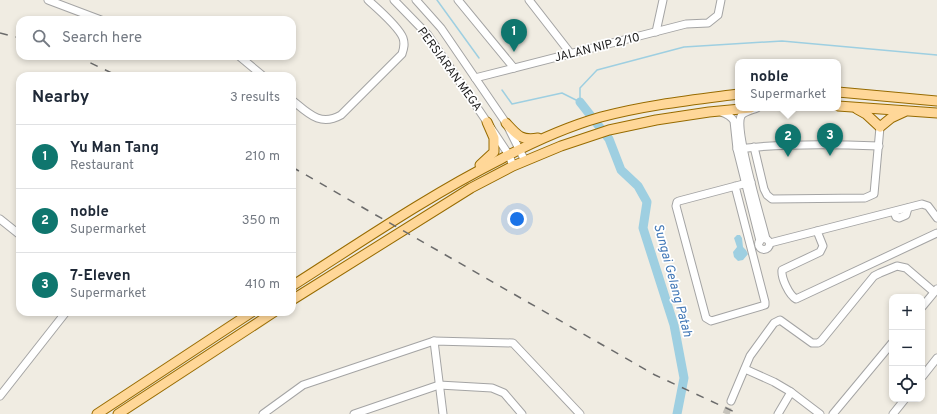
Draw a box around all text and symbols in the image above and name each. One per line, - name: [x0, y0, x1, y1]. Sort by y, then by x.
- search box: [16, 16, 296, 60]
- pin: 1: [501, 19, 527, 52]
- street label: PERSIARAN MEGA: [413, 24, 485, 115]
- icon: search: [30, 27, 52, 49]
- text: Search here: [62, 29, 142, 48]
- street label: JALAN NIP 2/10: [553, 30, 642, 66]
- popup: [735, 59, 841, 111]
- text: noble: [750, 68, 789, 87]
- text: Nearby: [32, 87, 89, 109]
- text: Supermarket: [750, 87, 826, 103]
- text: 3 results: [230, 90, 280, 106]
- pin: 3: [817, 123, 843, 156]
- pin: 2: [775, 124, 801, 157]
- text: Yu Man Tang: [70, 139, 159, 158]
- text: 1: [42, 149, 48, 165]
- text: 210 m: [245, 149, 280, 165]
- text: Restaurant: [70, 158, 134, 174]
- text: noble: [70, 203, 109, 222]
- your location: [507, 209, 527, 229]
- text: 2: [41, 213, 49, 229]
- text: 350 m: [242, 213, 280, 229]
- text: Supermarket: [70, 222, 146, 238]
- water label: Sungai Gelang Patah: [649, 222, 695, 339]
- text: 7-Eleven: [70, 267, 131, 286]
- text: 3: [41, 277, 49, 293]
- text: 410 m: [245, 277, 280, 293]
- text: Supermarket: [70, 286, 146, 302]
- map controls: [889, 294, 925, 402]
- button: +: [889, 294, 925, 330]
- button: −: [889, 330, 925, 366]
- button: locate: [889, 366, 925, 402]

